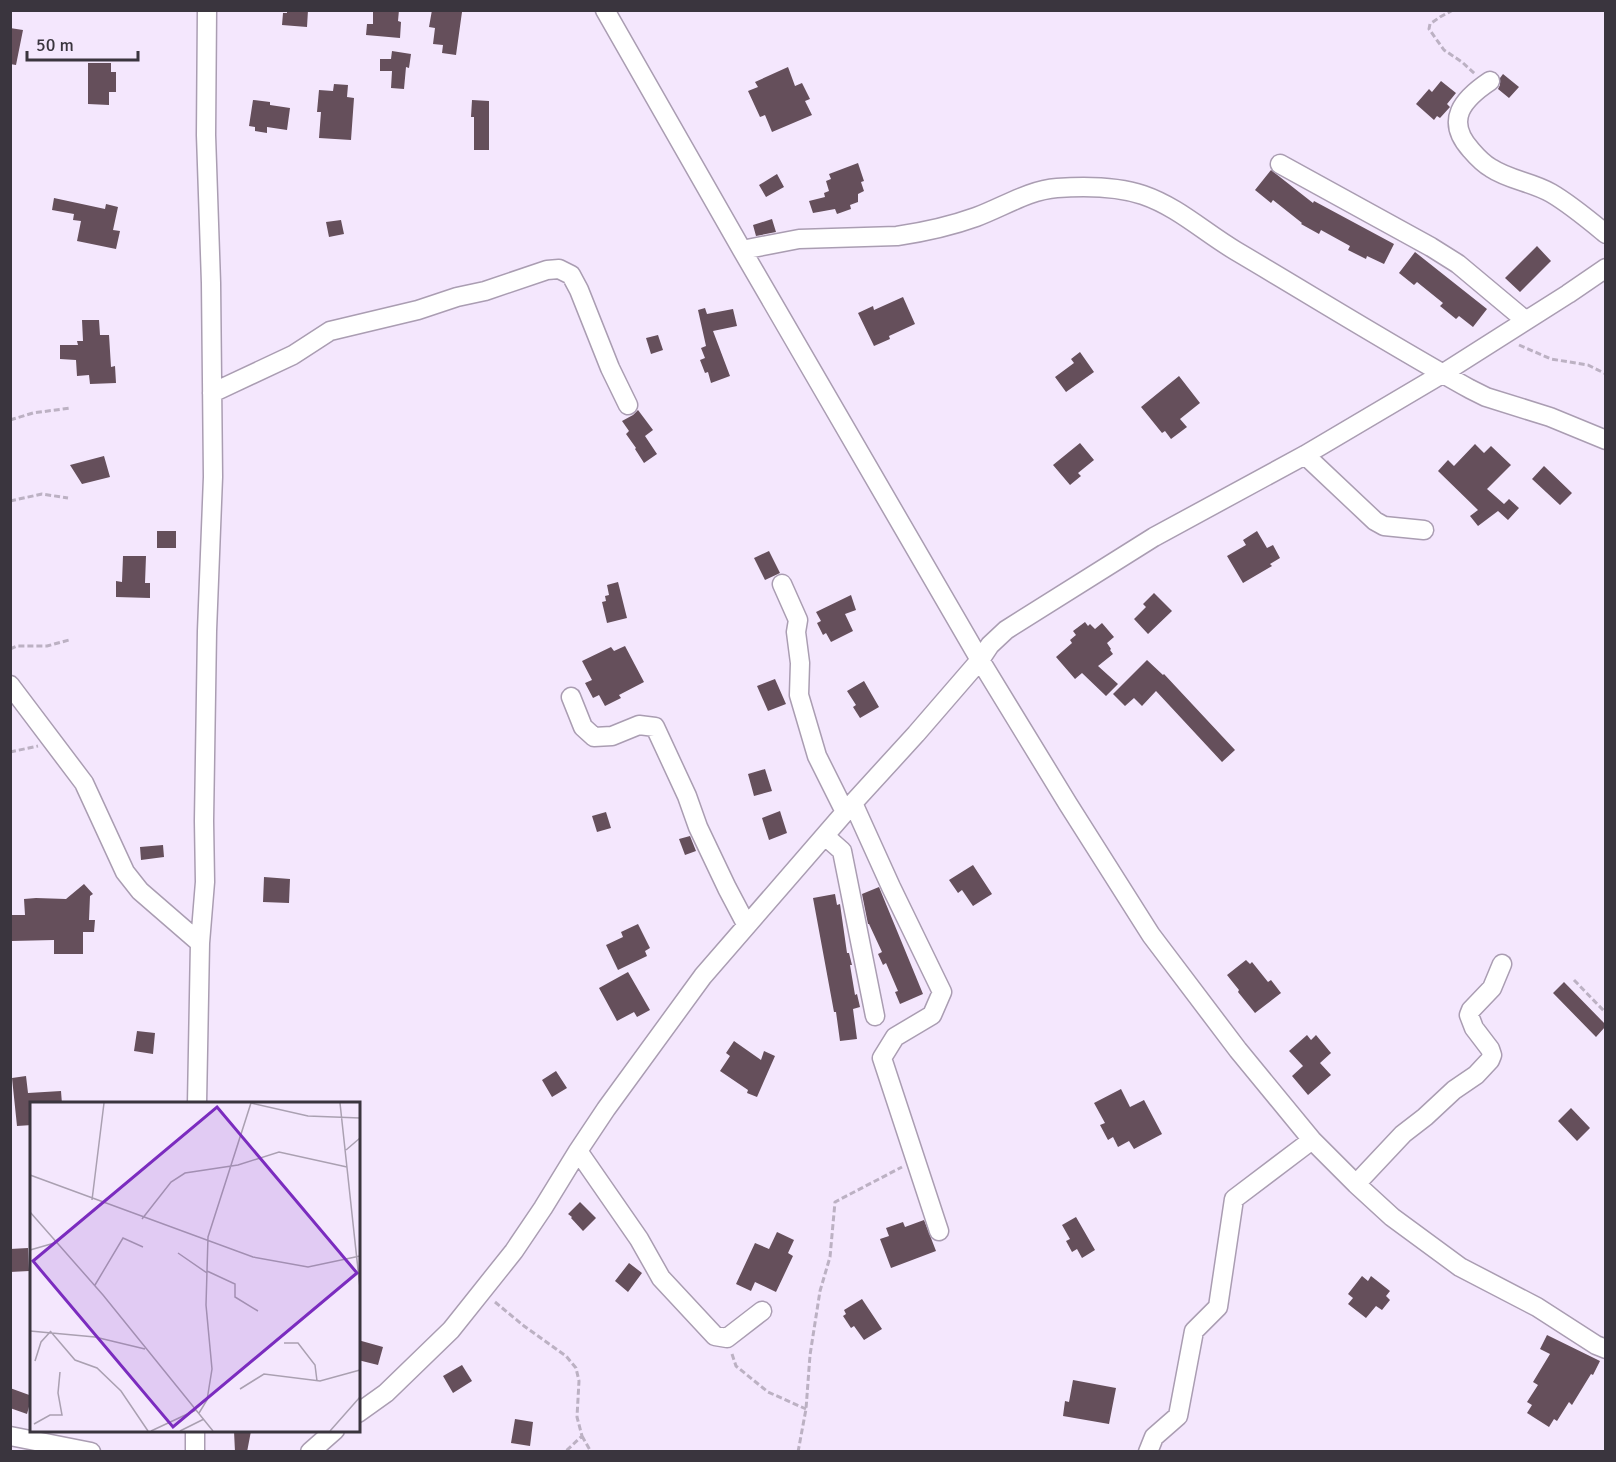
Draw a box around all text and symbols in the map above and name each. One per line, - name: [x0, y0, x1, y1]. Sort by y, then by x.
- scale bar: [27, 24, 138, 62]
- text: 50 m: [36, 34, 74, 56]
- inset map: [30, 1102, 360, 1432]

